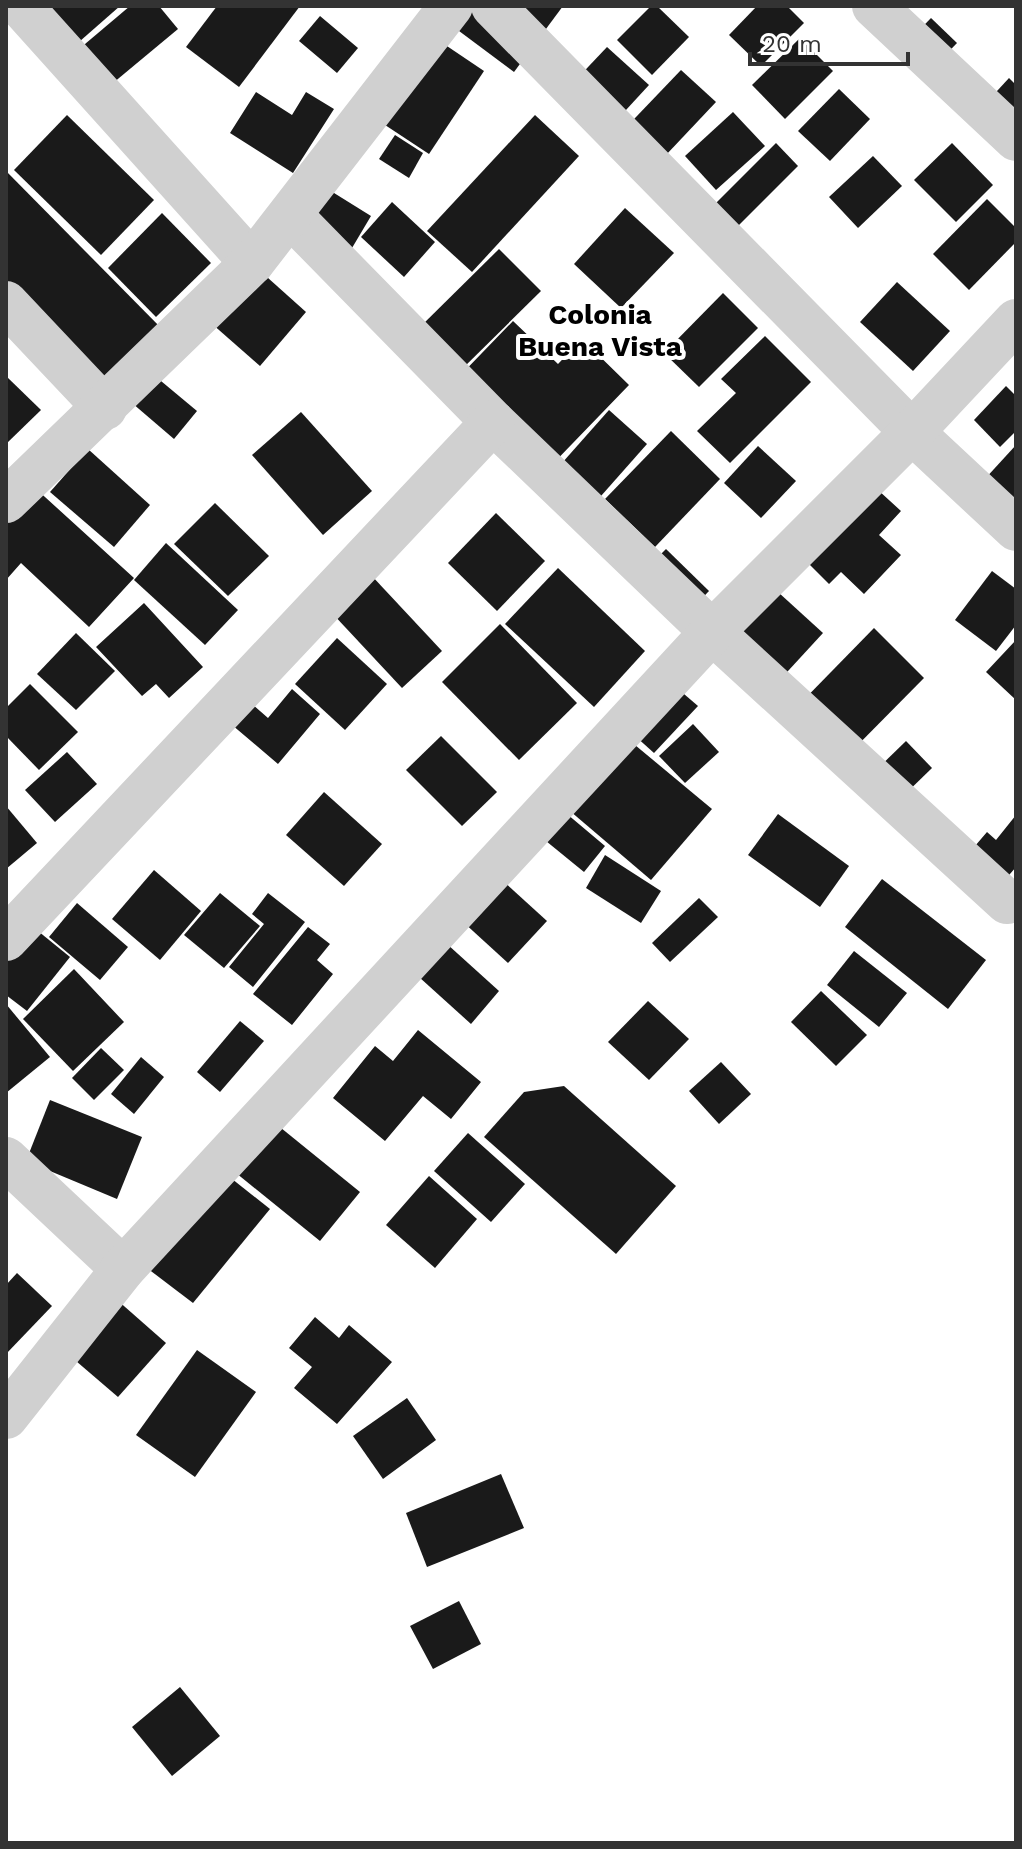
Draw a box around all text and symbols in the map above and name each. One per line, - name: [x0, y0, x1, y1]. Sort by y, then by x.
- scale bar: [750, 16, 908, 66]
- text: 20 m: [762, 30, 822, 58]
- district label: Colonia Buena Vista: [518, 298, 683, 363]

